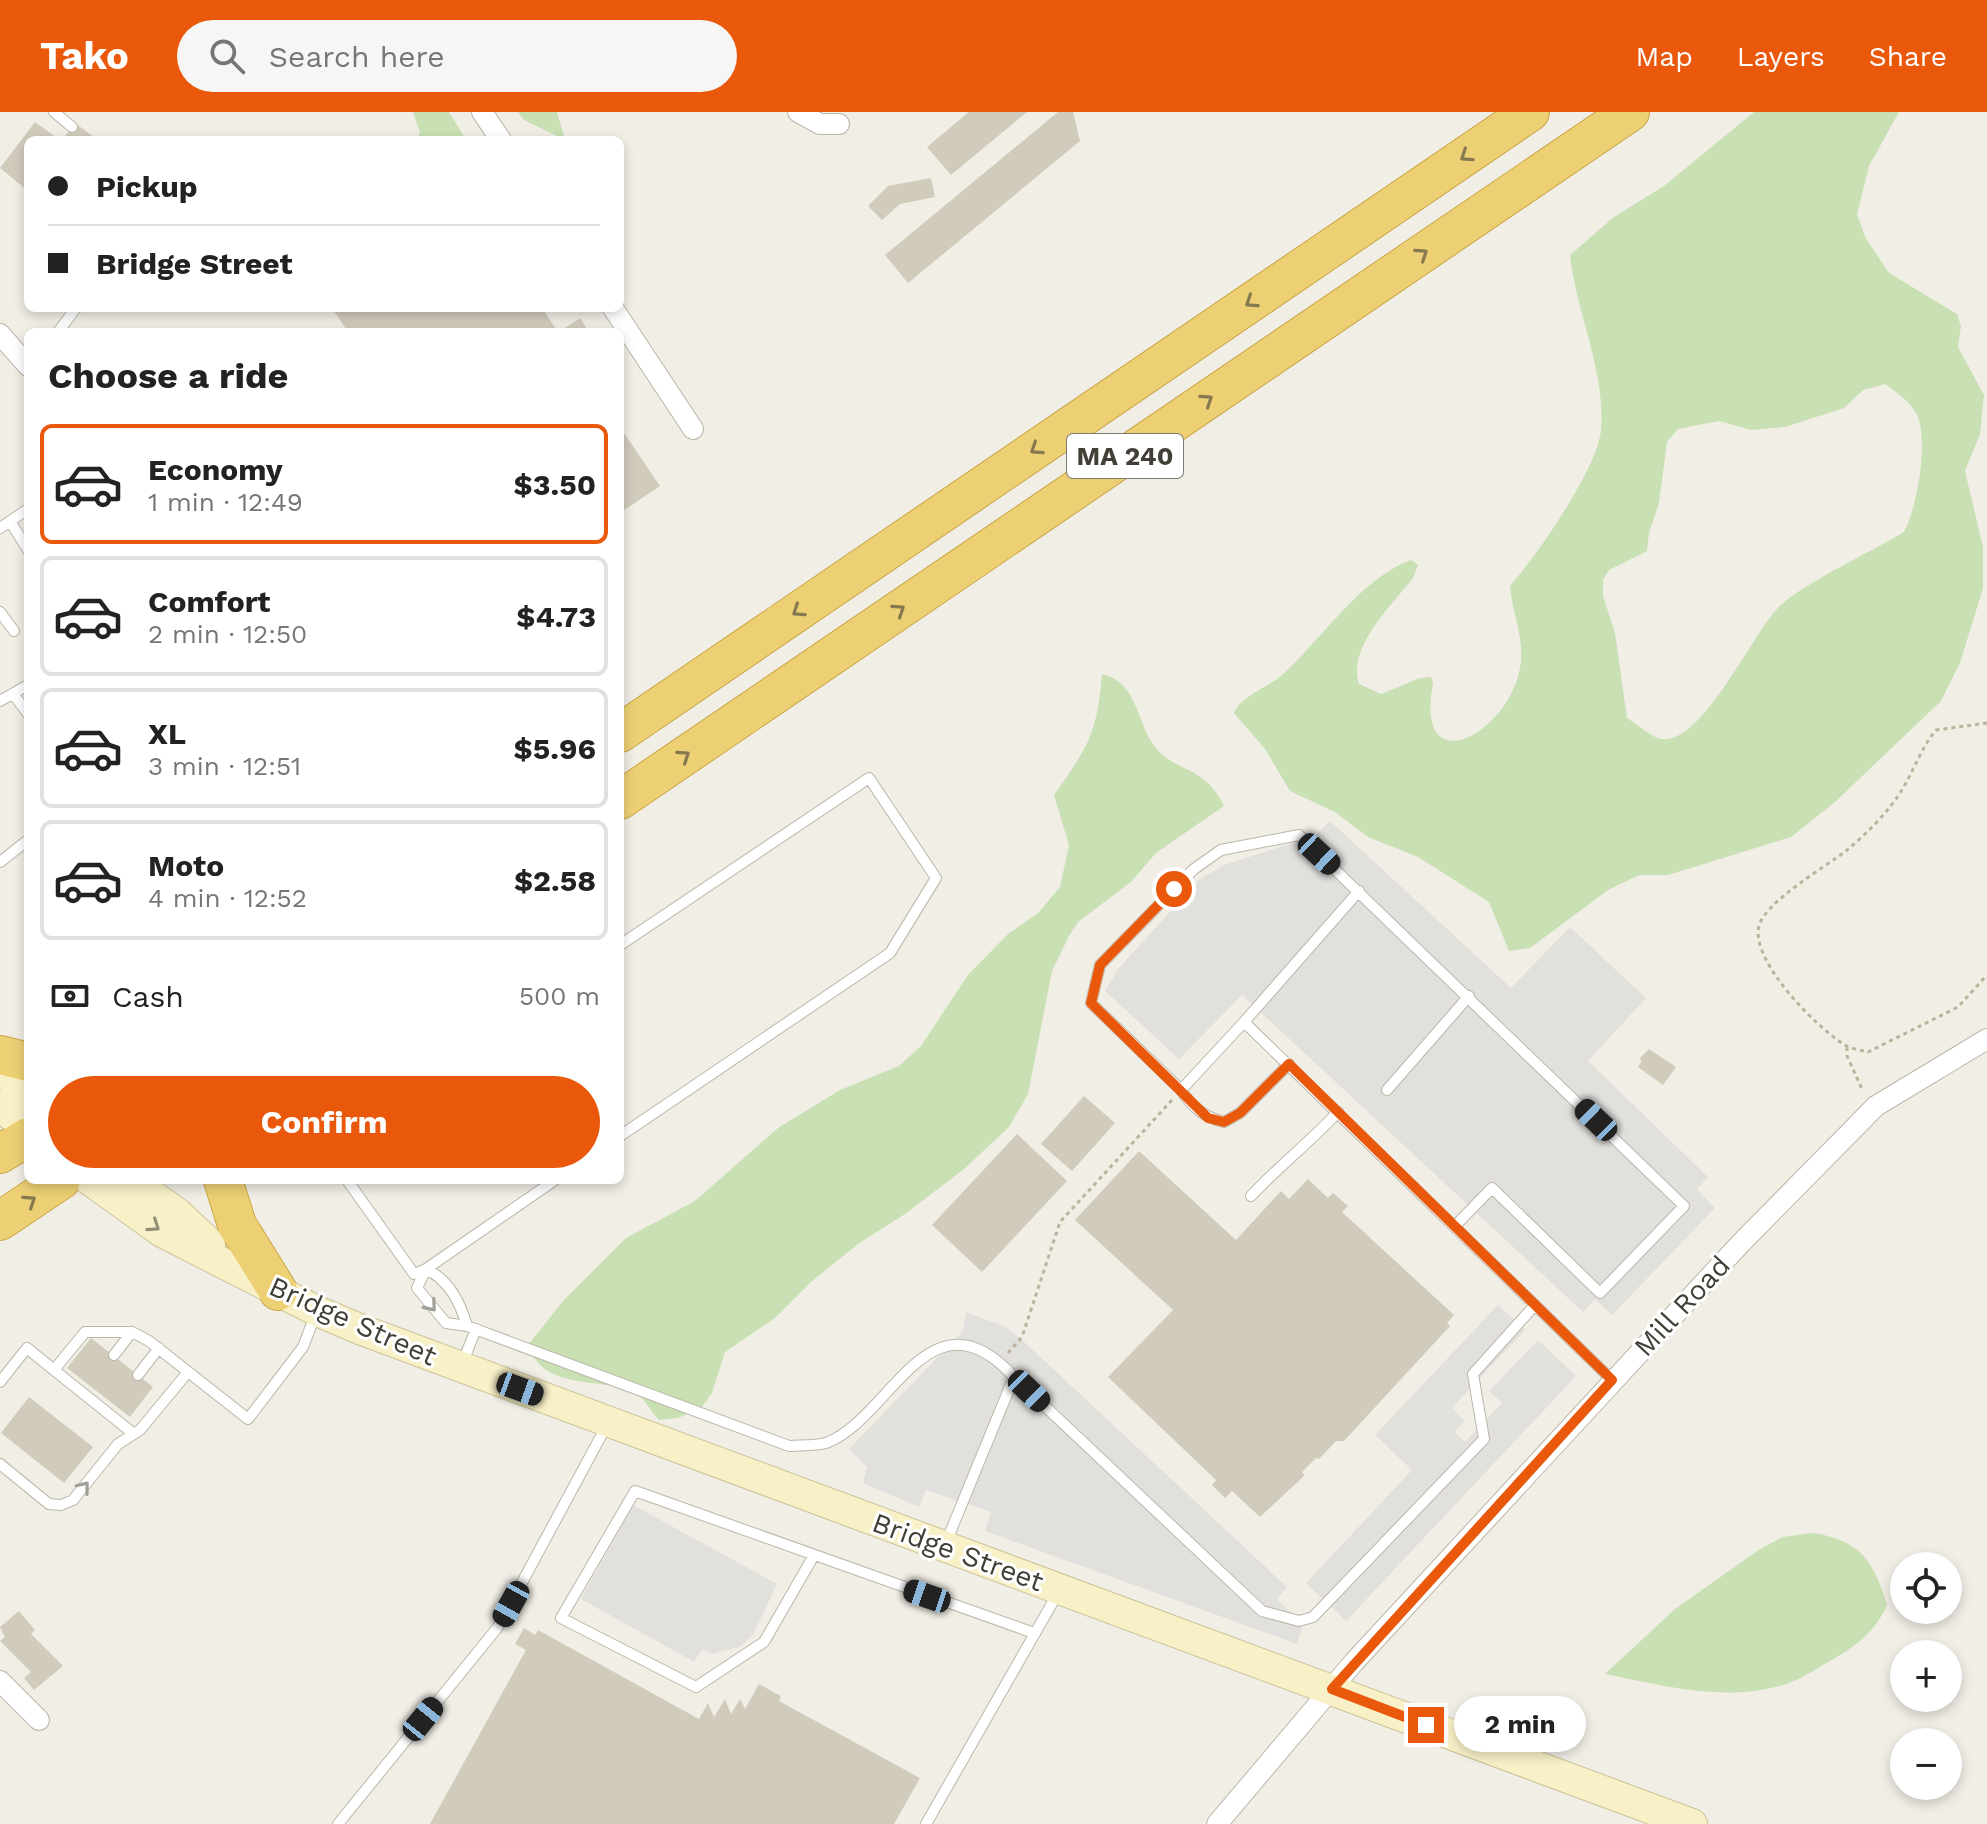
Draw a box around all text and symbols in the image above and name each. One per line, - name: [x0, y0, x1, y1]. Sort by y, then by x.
- search box: [177, 20, 737, 92]
- text: Tako: [40, 34, 129, 78]
- icon: search: [205, 34, 249, 78]
- text: Search here: [269, 39, 445, 74]
- text: Map: [1636, 40, 1693, 73]
- text: Layers: [1737, 40, 1825, 73]
- text: Share: [1869, 40, 1947, 73]
- one-way arrow: [1460, 146, 1475, 161]
- text: Pickup: [96, 169, 198, 204]
- text: Bridge Street: [96, 246, 293, 281]
- one-way arrow: [1413, 249, 1427, 264]
- one-way arrow: [1246, 293, 1260, 308]
- text: Choose a ride: [48, 355, 288, 397]
- one-way arrow: [1198, 395, 1212, 410]
- road number: MA 240: [1067, 434, 1183, 478]
- one-way arrow: [1031, 439, 1045, 454]
- icon: car: [52, 448, 124, 520]
- text: Economy: [148, 452, 283, 487]
- text: $3.50: [513, 467, 596, 502]
- text: 1 min · 12:49: [148, 487, 303, 517]
- icon: car: [52, 580, 124, 652]
- text: Comfort: [148, 584, 270, 619]
- text: $4.73: [516, 599, 596, 634]
- one-way arrow: [793, 601, 807, 616]
- one-way arrow: [891, 605, 905, 620]
- text: 2 min · 12:50: [148, 619, 307, 649]
- icon: car: [52, 712, 124, 784]
- text: XL: [148, 716, 186, 751]
- text: $5.96: [514, 731, 596, 766]
- text: 3 min · 12:51: [148, 751, 301, 781]
- one-way arrow: [676, 751, 690, 766]
- car: [1293, 829, 1345, 879]
- icon: car: [52, 844, 124, 916]
- text: Moto: [148, 848, 224, 883]
- text: $2.58: [514, 863, 596, 898]
- route start: [1156, 871, 1192, 907]
- text: 4 min · 12:52: [148, 883, 307, 913]
- icon: cash: [48, 974, 92, 1018]
- text: Cash: [112, 979, 184, 1014]
- text: 500 m: [519, 981, 600, 1011]
- button: Confirm: [48, 1076, 600, 1168]
- car: [1570, 1095, 1622, 1145]
- one-way arrow: [22, 1196, 36, 1211]
- one-way arrow: [145, 1216, 159, 1231]
- street label: Mill Road: [1627, 1249, 1737, 1363]
- street label: Bridge Street: [264, 1269, 442, 1373]
- one-way arrow: [421, 1297, 436, 1311]
- car: [1003, 1366, 1055, 1416]
- car: [493, 1370, 547, 1408]
- one-way arrow: [74, 1482, 89, 1496]
- street label: Bridge Street: [868, 1506, 1048, 1598]
- map controls: [1890, 1552, 1962, 1800]
- button: locate: [1890, 1552, 1962, 1624]
- car: [489, 1577, 533, 1631]
- car: [900, 1577, 954, 1615]
- button: +: [1890, 1640, 1962, 1712]
- car: [399, 1693, 447, 1745]
- callout: 2 min: [1454, 1697, 1586, 1753]
- route end: [1408, 1707, 1444, 1743]
- text: 2 min: [1484, 1709, 1556, 1739]
- button: −: [1890, 1728, 1962, 1800]

